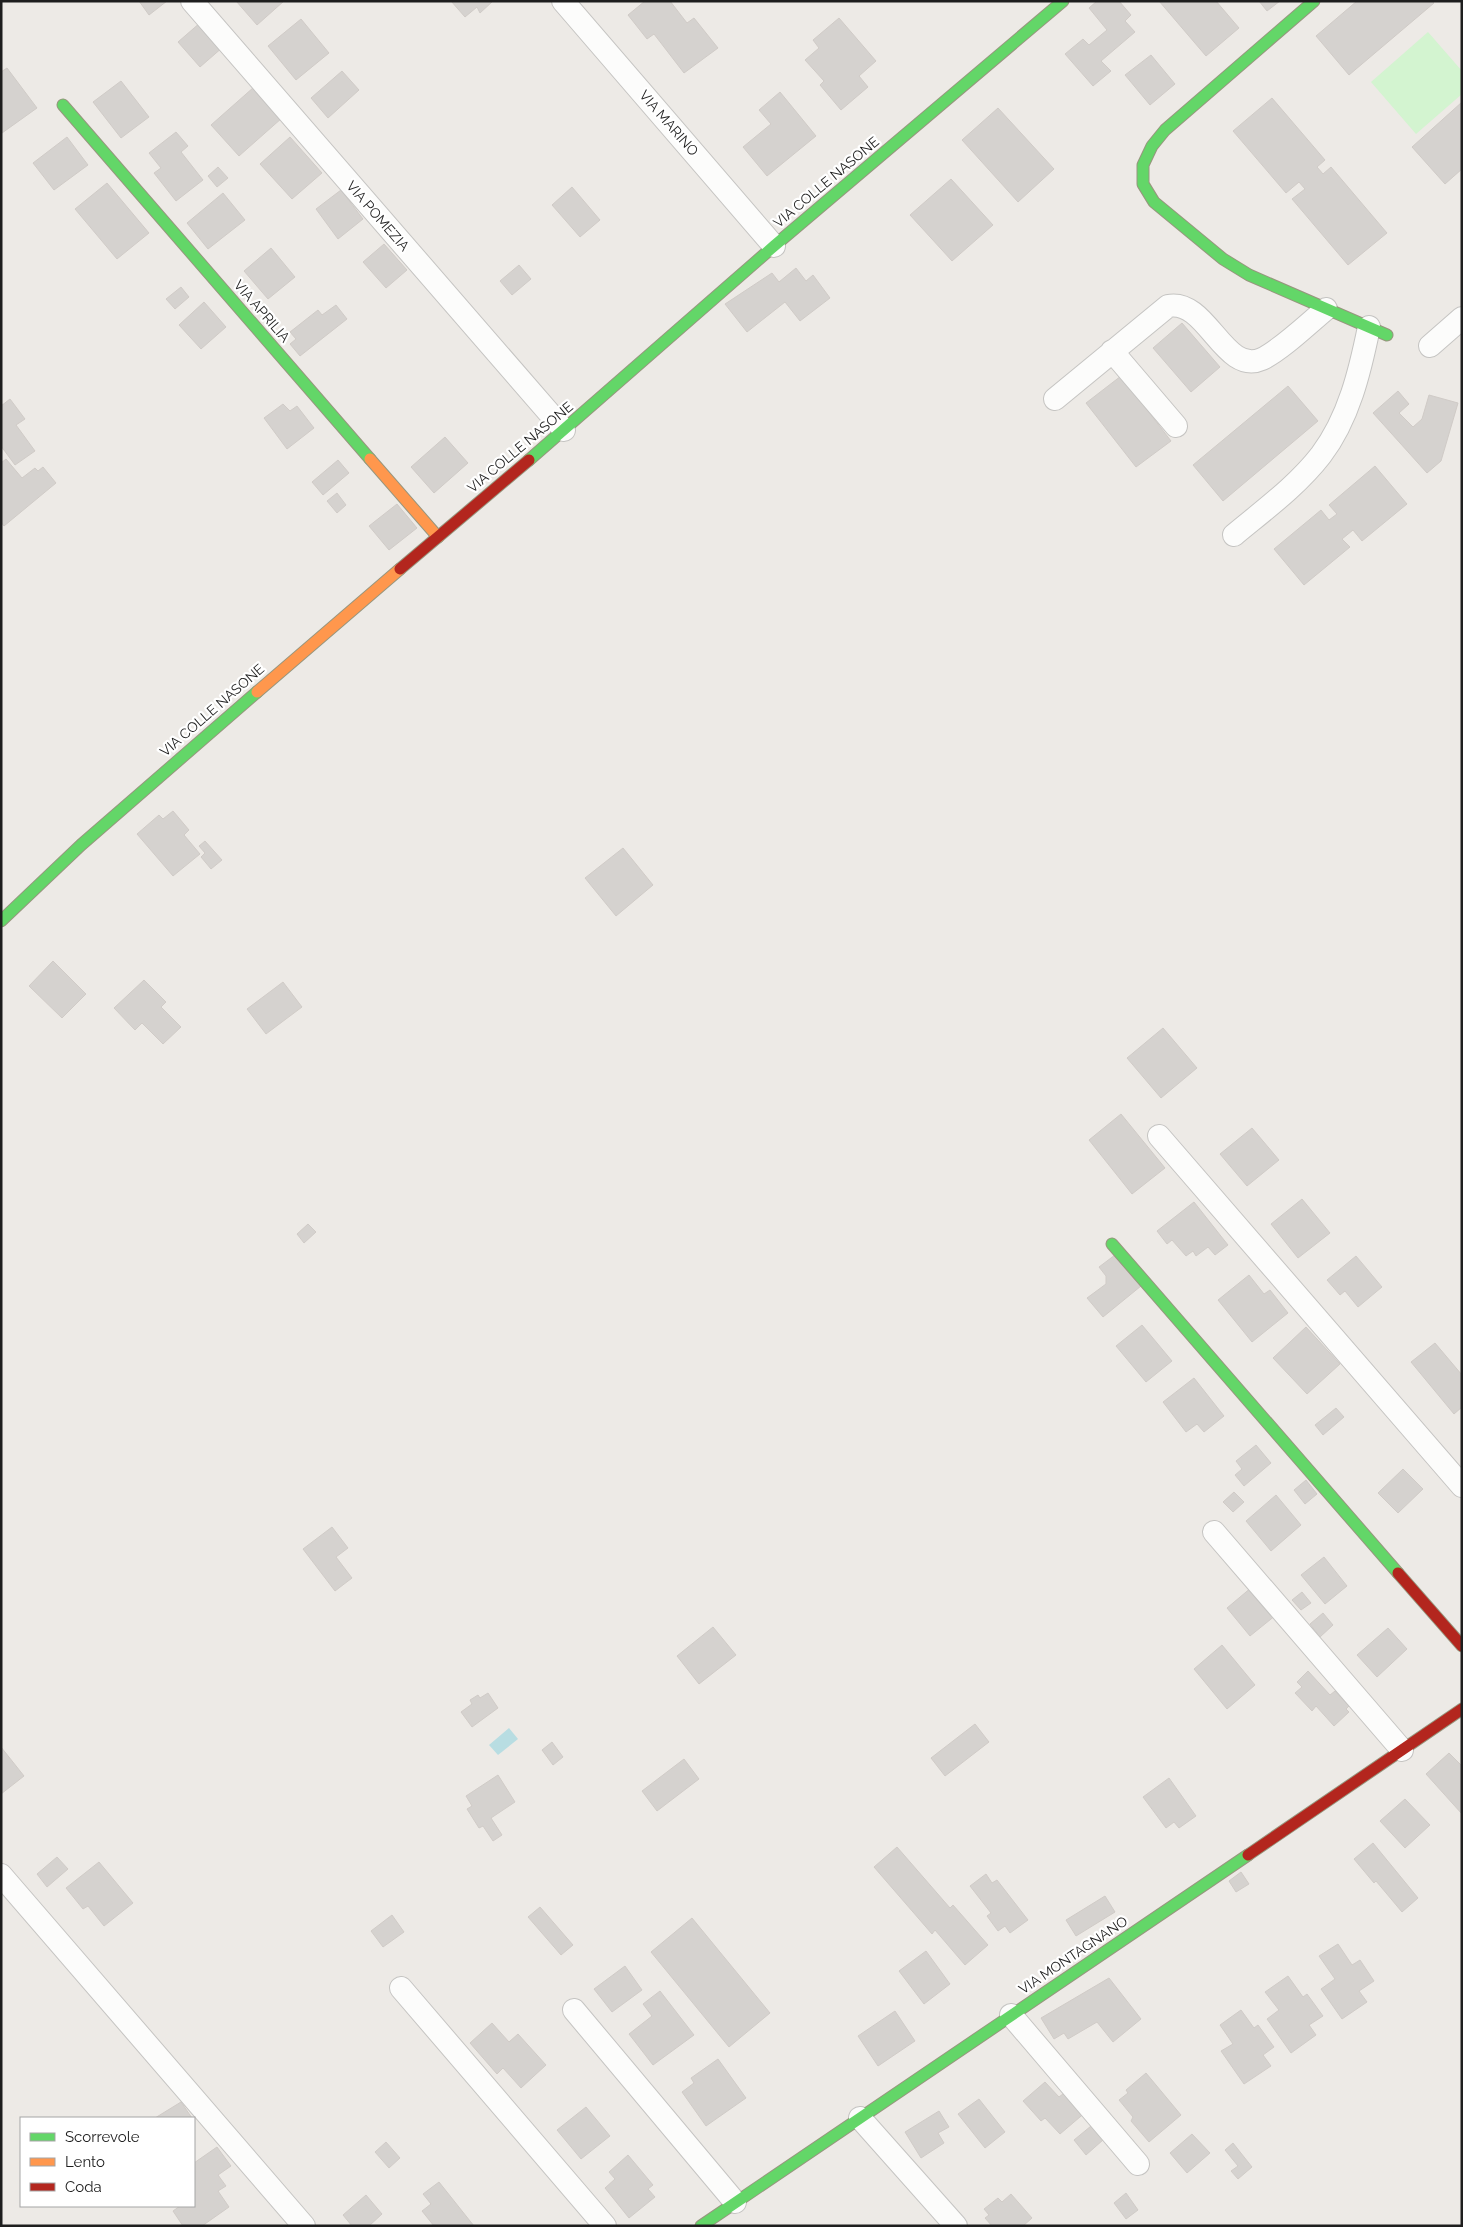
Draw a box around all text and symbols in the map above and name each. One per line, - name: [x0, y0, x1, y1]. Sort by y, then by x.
- street label: VIA MARINO: [636, 87, 702, 159]
- street label: VIA COLLE NASONE: [770, 133, 882, 231]
- street label: VIA POMEZIA: [343, 178, 413, 255]
- street label: VIA APRILIA: [231, 277, 294, 346]
- street label: VIA COLLE NASONE: [464, 398, 576, 496]
- street label: VIA COLLE NASONE: [157, 661, 267, 759]
- street label: VIA MONTAGNANO: [1016, 1913, 1130, 1997]
- legend: [20, 2117, 195, 2207]
- text: Scorrevole: [65, 2128, 140, 2146]
- text: Lento: [65, 2153, 105, 2171]
- text: Coda: [65, 2178, 102, 2196]

